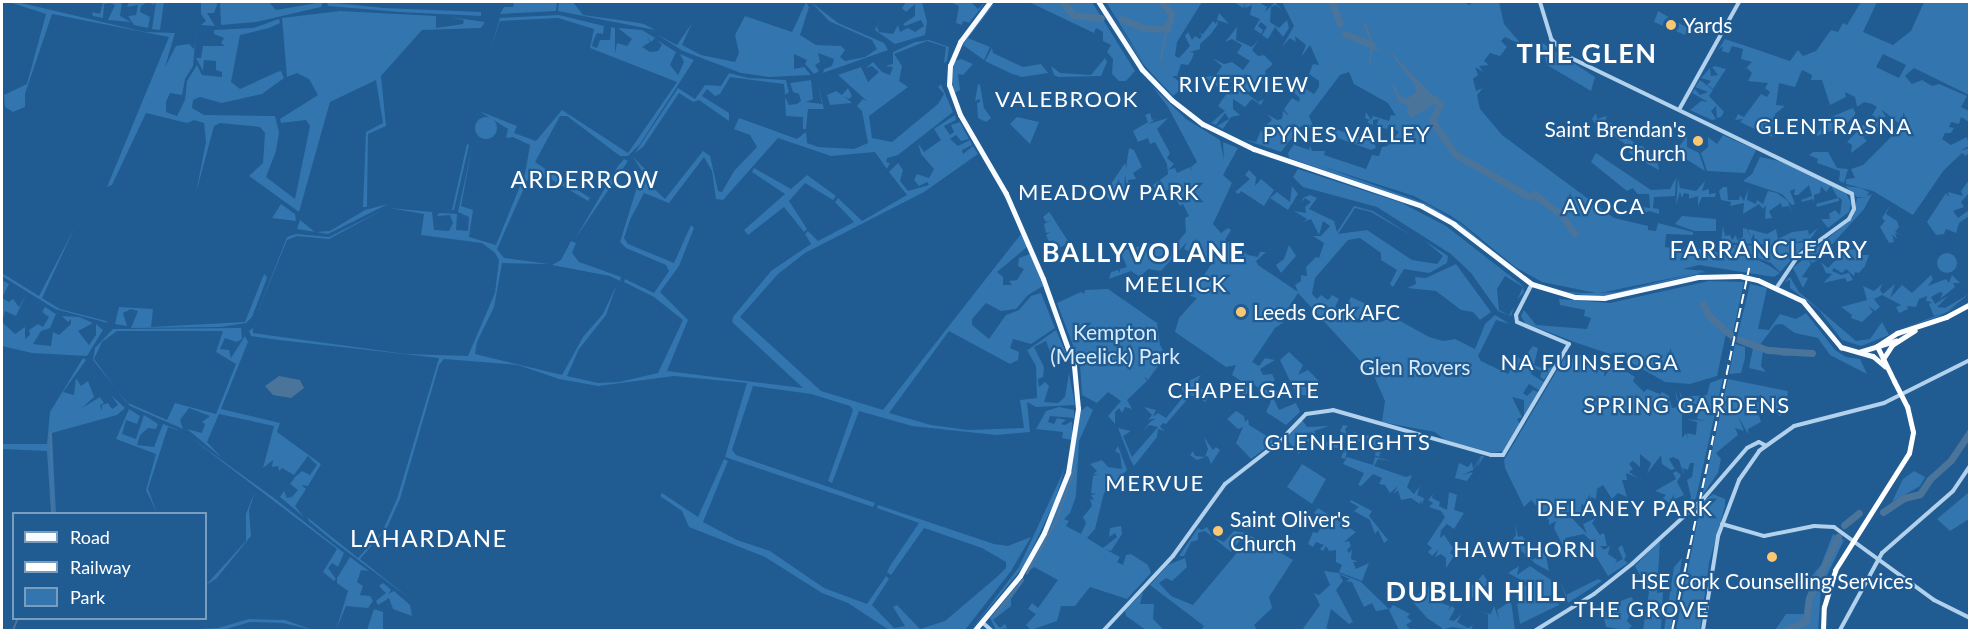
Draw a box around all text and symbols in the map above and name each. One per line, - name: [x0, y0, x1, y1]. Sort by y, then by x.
- place label: Yards: [1683, 12, 1732, 38]
- marker: Yards: [1664, 18, 1678, 32]
- district label: THE GLEN: [1516, 37, 1658, 69]
- district label: RIVERVIEW: [1179, 71, 1309, 97]
- district label: VALEBROOK: [995, 86, 1139, 112]
- district label: GLENTRASNA: [1755, 113, 1913, 139]
- place label: Saint Brendan's Church: [1545, 116, 1686, 166]
- district label: PYNES VALLEY: [1262, 121, 1432, 147]
- marker: Saint Brendan's Church: [1691, 134, 1705, 148]
- district label: ARDERROW: [510, 165, 660, 193]
- district label: MEADOW PARK: [1018, 179, 1200, 205]
- district label: AVOCA: [1563, 193, 1645, 219]
- district label: FARRANCLEARY: [1670, 235, 1868, 263]
- district label: BALLYVOLANE: [1042, 236, 1246, 268]
- district label: MEELICK: [1124, 271, 1228, 297]
- place label: Leeds Cork AFC: [1253, 299, 1401, 325]
- marker: Leeds Cork AFC: [1234, 305, 1248, 319]
- park label: Kempton (Meelick) Park: [1050, 319, 1180, 369]
- district label: NA FUINSEOGA: [1500, 349, 1680, 375]
- park label: Glen Rovers: [1360, 354, 1470, 380]
- district label: CHAPELGATE: [1168, 377, 1320, 403]
- district label: SPRING GARDENS: [1583, 392, 1791, 418]
- district label: GLENHEIGHTS: [1265, 429, 1431, 455]
- district label: MERVUE: [1105, 470, 1205, 496]
- district label: DELANEY PARK: [1536, 495, 1714, 521]
- place label: Saint Oliver's Church: [1230, 506, 1350, 556]
- legend: [12, 512, 207, 620]
- district label: LAHARDANE: [350, 524, 508, 552]
- marker: Saint Oliver's Church: [1211, 524, 1225, 538]
- text: Road: [70, 526, 110, 548]
- district label: HAWTHORN: [1453, 536, 1597, 562]
- marker: HSE Cork Counselling Services: [1763, 548, 1781, 566]
- text: Railway: [70, 556, 131, 578]
- place label: HSE Cork Counselling Services: [1631, 568, 1913, 594]
- district label: DUBLIN HILL: [1385, 575, 1567, 607]
- text: Park: [70, 586, 105, 608]
- district label: THE GROVE: [1574, 596, 1710, 622]

